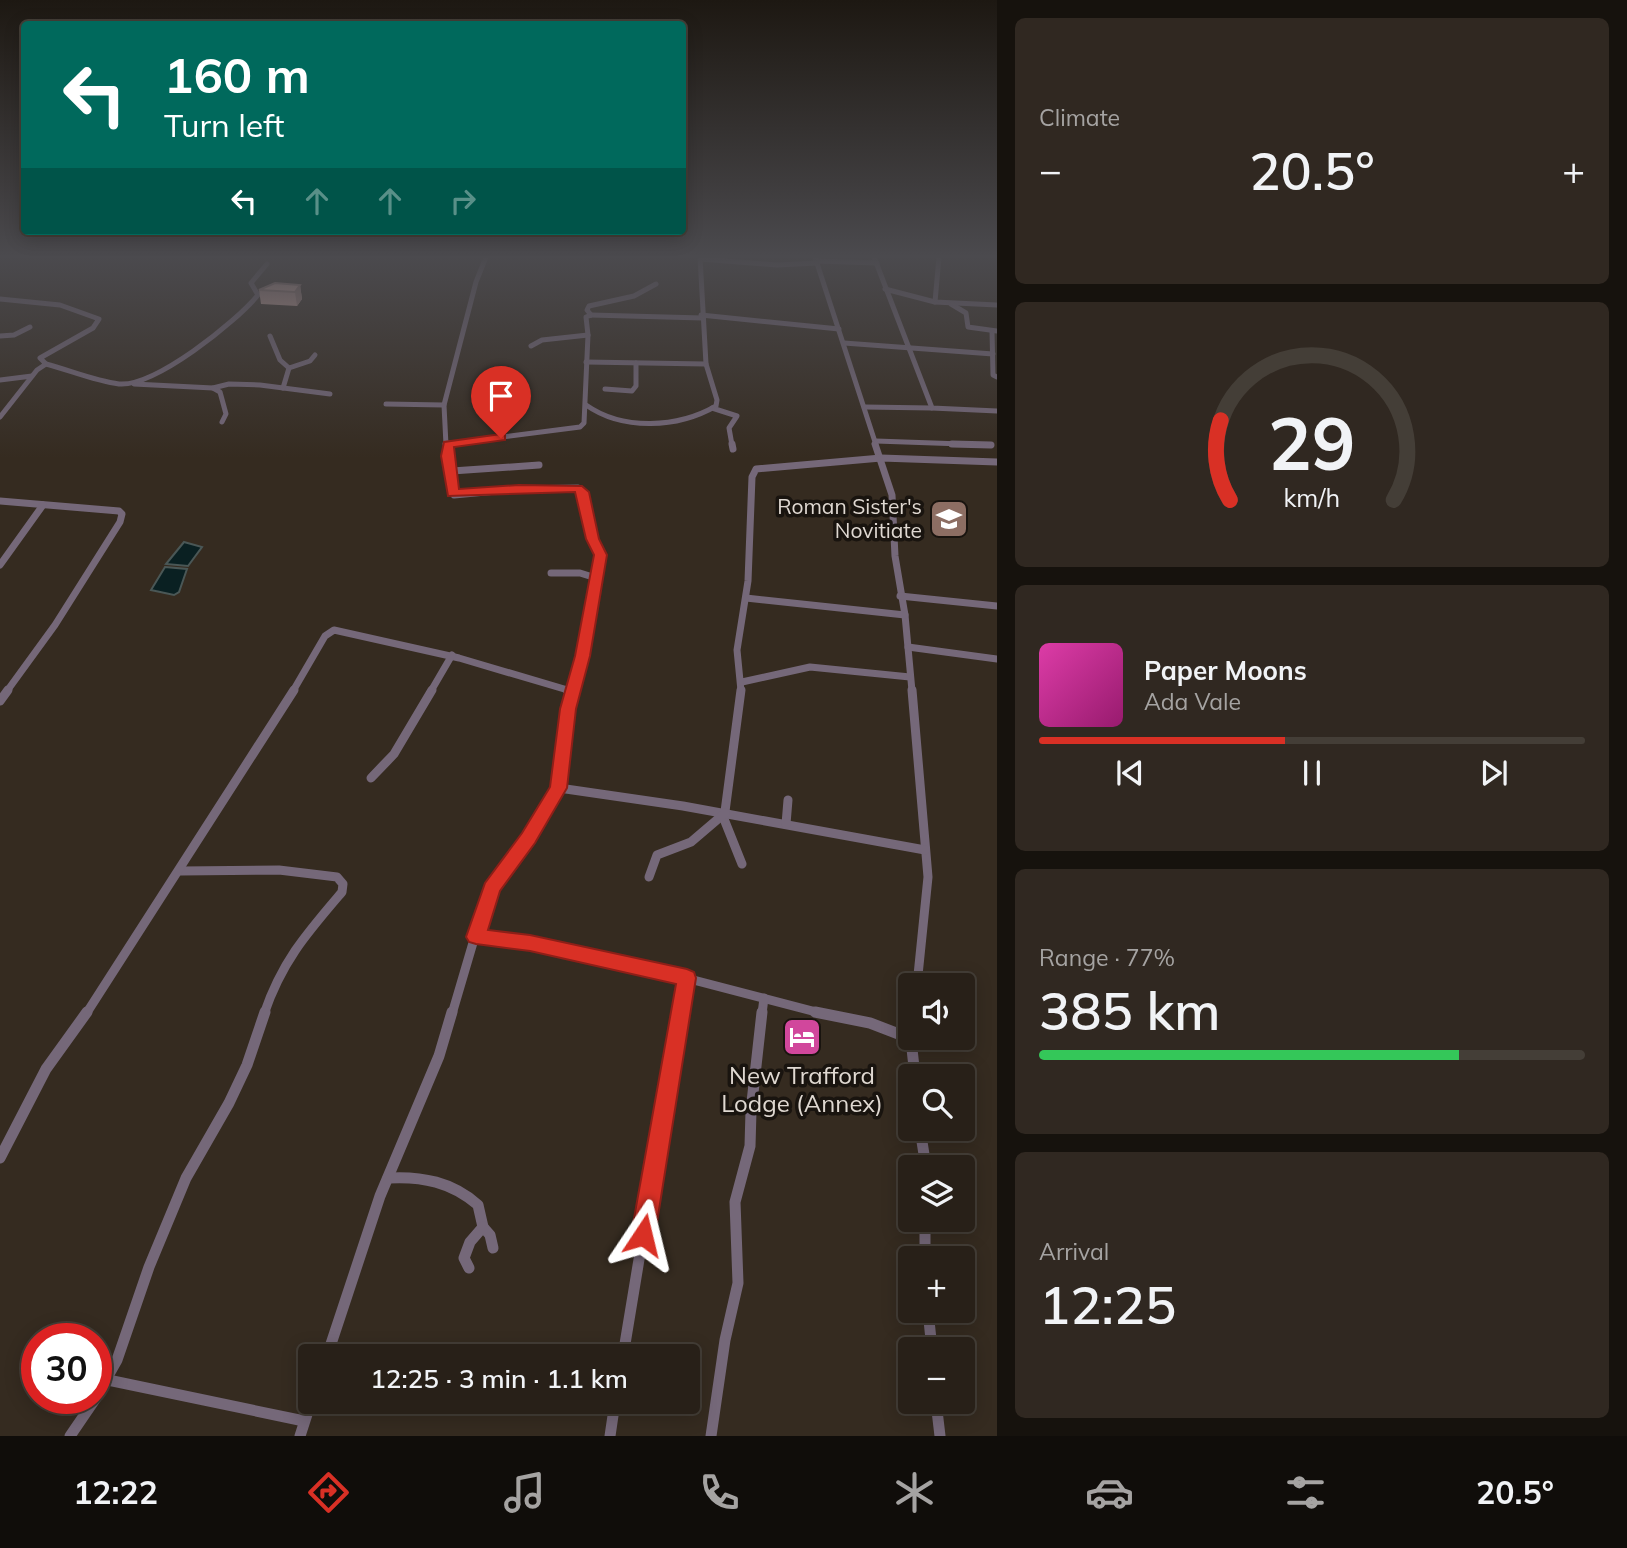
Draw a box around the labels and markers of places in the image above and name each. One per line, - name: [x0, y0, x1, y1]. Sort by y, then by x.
- pin: [471, 366, 531, 438]
- place label: Roman Sister's Novitiate: [777, 493, 922, 543]
- school or university icon: Roman Sister's Novitiate: [928, 498, 970, 540]
- hotel icon: New Trafford Lodge (Annex): [781, 1016, 823, 1058]
- place label: New Trafford Lodge (Annex): [721, 1060, 883, 1118]

